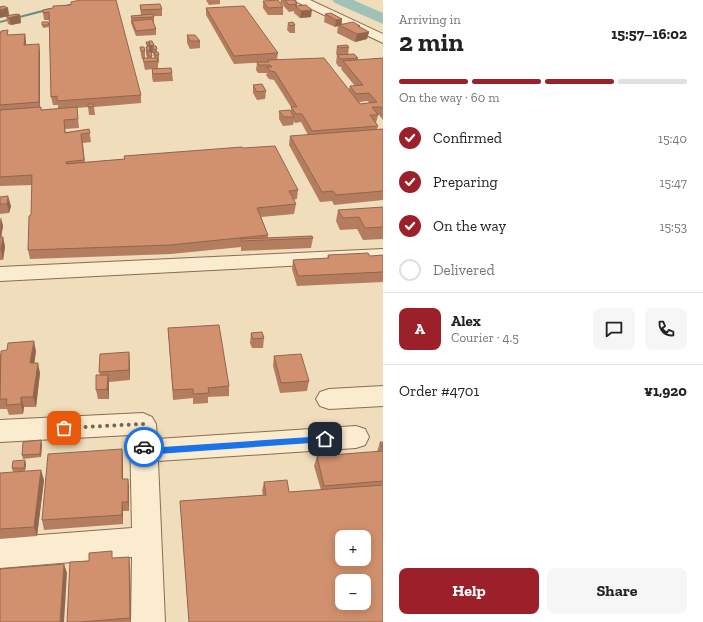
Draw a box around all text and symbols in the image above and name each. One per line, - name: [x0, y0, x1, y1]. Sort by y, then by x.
- text: Arriving in: [399, 12, 461, 27]
- text: 15:57–16:02: [611, 25, 687, 43]
- text: 2 min: [399, 26, 464, 58]
- text: On the way · 60 m: [399, 90, 499, 105]
- icon: check: [399, 127, 421, 149]
- text: Confirmed: [433, 129, 502, 147]
- text: 15:40: [658, 131, 687, 146]
- icon: check: [399, 171, 421, 193]
- text: Preparing: [433, 173, 498, 191]
- text: 15:47: [660, 175, 687, 190]
- icon: check: [399, 215, 421, 237]
- text: On the way: [433, 217, 506, 235]
- text: 15:53: [659, 219, 687, 234]
- text: Delivered: [433, 261, 495, 279]
- button: chat: [593, 308, 635, 350]
- button: phone: [645, 308, 687, 350]
- text: Alex: [451, 312, 481, 330]
- text: A: [415, 320, 425, 338]
- text: Courier · 4.5: [451, 330, 519, 345]
- text: Order #4701: [399, 382, 479, 400]
- text: ¥1,920: [644, 382, 687, 400]
- pin: [47, 411, 81, 445]
- icon: bag: [53, 417, 75, 439]
- pin: [308, 422, 342, 456]
- courier: [124, 427, 164, 467]
- icon: home: [314, 428, 336, 450]
- icon: car: [133, 436, 155, 458]
- map controls: [335, 530, 371, 610]
- button: +: [335, 530, 371, 566]
- button: Help: [399, 568, 539, 614]
- button: Share: [547, 568, 687, 614]
- button: −: [335, 574, 371, 610]

